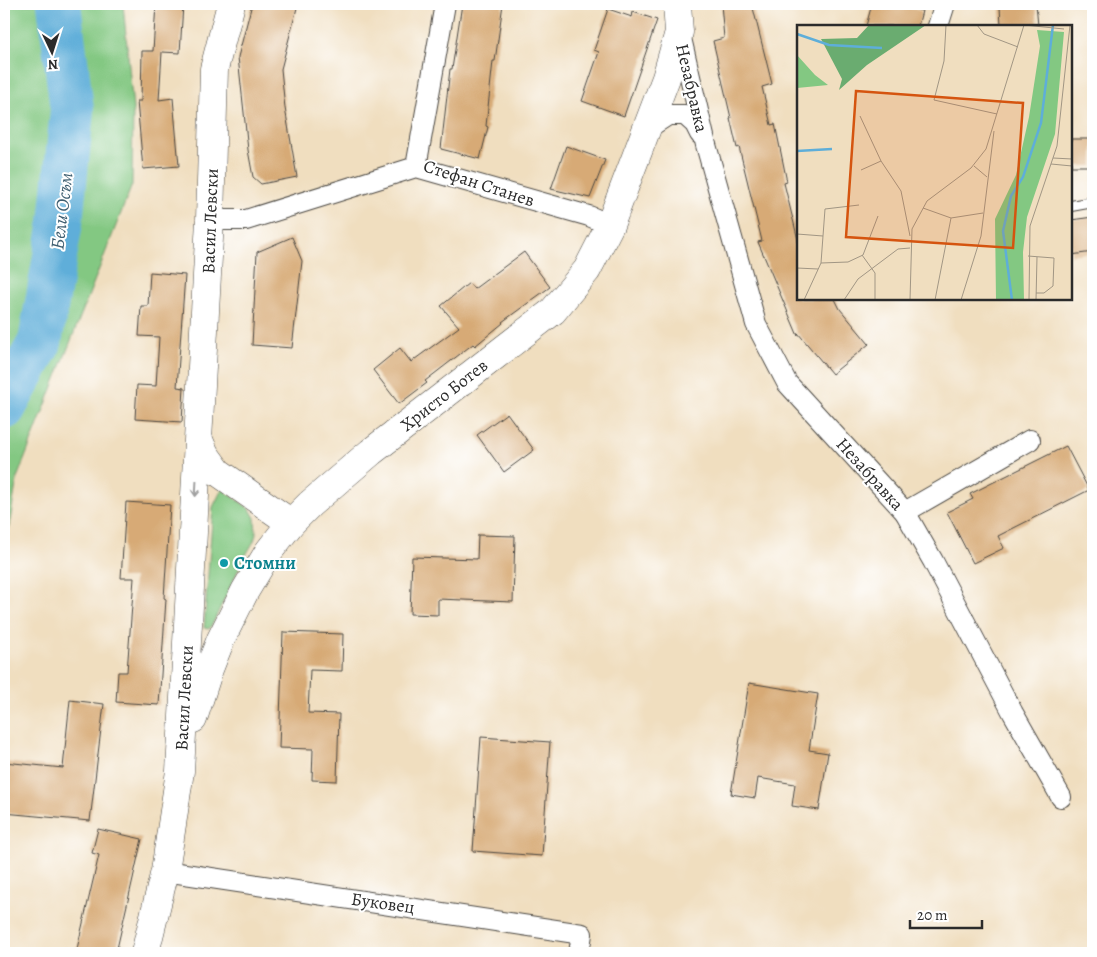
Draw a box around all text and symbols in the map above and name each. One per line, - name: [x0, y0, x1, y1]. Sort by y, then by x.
- inset map: [797, 25, 1072, 300]
- north arrow: [28, 28, 78, 78]
- street label: Незабравка: [670, 41, 714, 135]
- text: N: [47, 55, 59, 74]
- street label: Стефан Станев: [420, 154, 538, 212]
- street label: Васил Левски: [196, 168, 224, 274]
- water label: Бели Осъм: [44, 171, 80, 251]
- street label: Христо Ботев: [395, 353, 493, 437]
- street label: Незабравка: [831, 432, 910, 516]
- one-way arrow: [192, 480, 201, 496]
- place label: Стомни: [234, 551, 296, 575]
- marker: Стомни: [218, 557, 230, 569]
- street label: Васил Левски: [169, 645, 199, 751]
- street label: Буковец: [350, 887, 416, 919]
- scale bar: [910, 897, 982, 929]
- text: 20 m: [917, 905, 948, 925]

